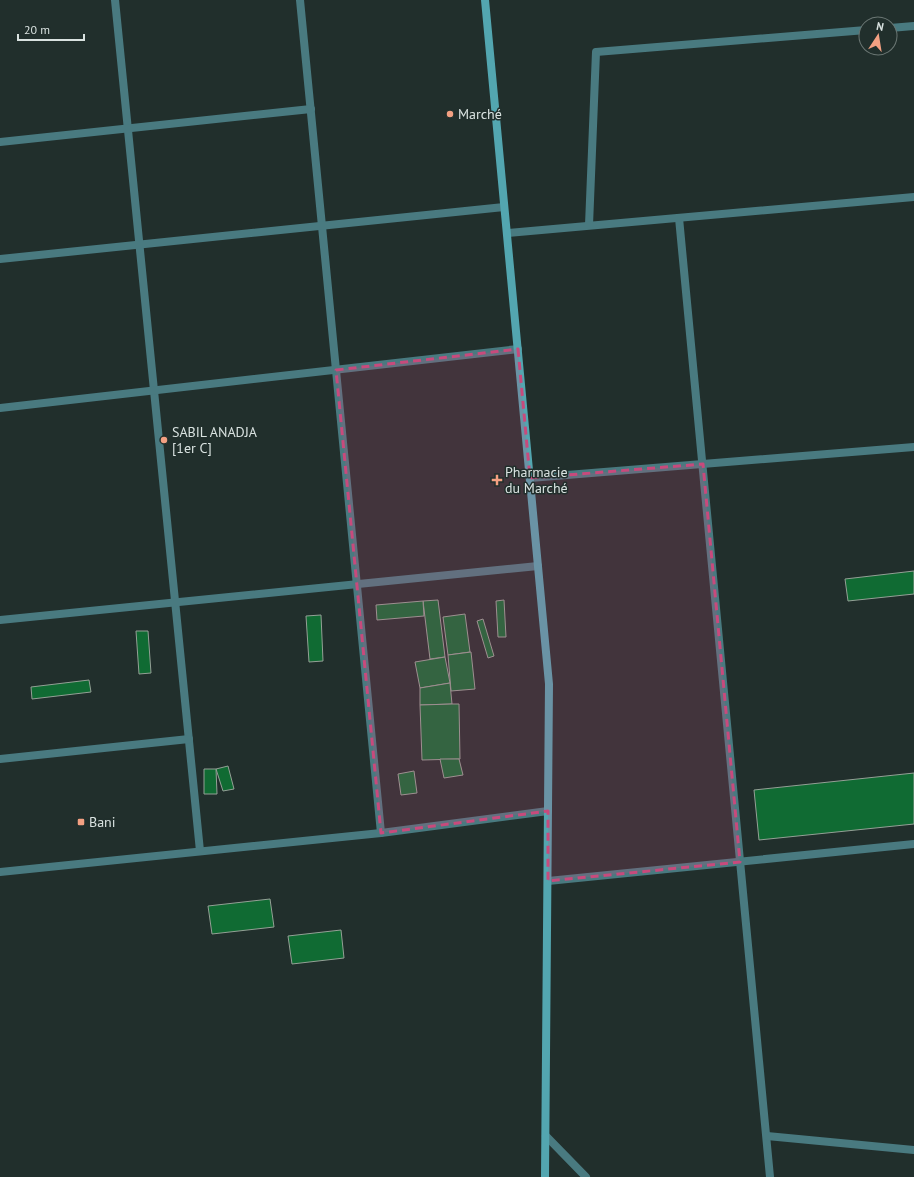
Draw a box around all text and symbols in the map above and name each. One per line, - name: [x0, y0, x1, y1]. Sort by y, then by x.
- scale bar: [18, 16, 84, 42]
- north arrow: [858, 16, 898, 56]
- text: N: [875, 19, 885, 34]
- text: 20 m: [24, 22, 50, 37]
- place label: Marché: [458, 105, 502, 123]
- marker: Marché: [445, 109, 455, 119]
- place label: SABIL ANADJA [1er C]: [172, 423, 258, 457]
- marker: SABIL ANADJA [1er C]: [159, 435, 169, 445]
- place label: Pharmacie du Marché: [505, 463, 568, 497]
- marker: Pharmacie du Marché: [492, 475, 502, 485]
- place label: Bani: [89, 813, 116, 831]
- marker: Bani: [76, 817, 86, 827]

